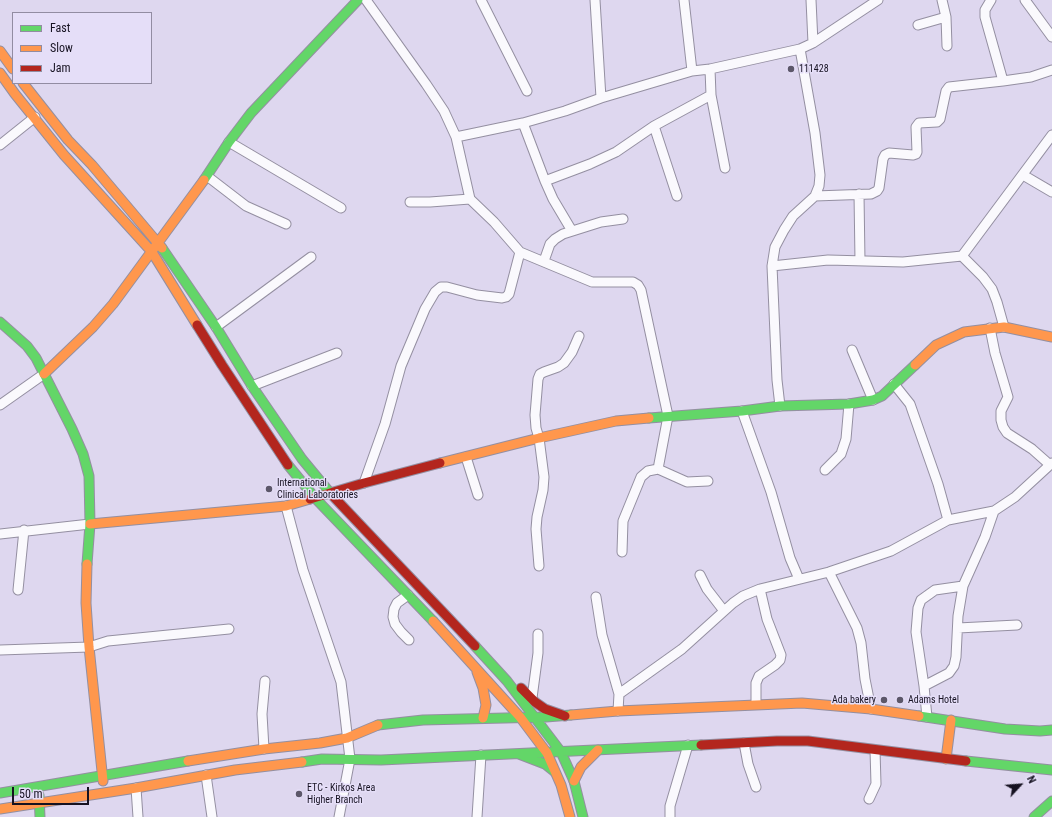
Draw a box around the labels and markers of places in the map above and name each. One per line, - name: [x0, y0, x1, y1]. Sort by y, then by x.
- place label: 111428: [799, 63, 829, 75]
- marker: 111428: [786, 64, 796, 74]
- place label: International Clinical Laboratories: [277, 477, 358, 500]
- marker: International Clinical Laboratories: [264, 484, 274, 494]
- place label: Ada bakery: [832, 694, 876, 706]
- place label: Adams Hotel: [908, 694, 959, 706]
- marker: Ada bakery: [879, 695, 889, 705]
- marker: Adams Hotel: [895, 695, 905, 705]
- place label: ETC - Kirkos Area Higher Branch: [307, 782, 375, 806]
- marker: ETC - Kirkos Area Higher Branch: [294, 789, 304, 799]

